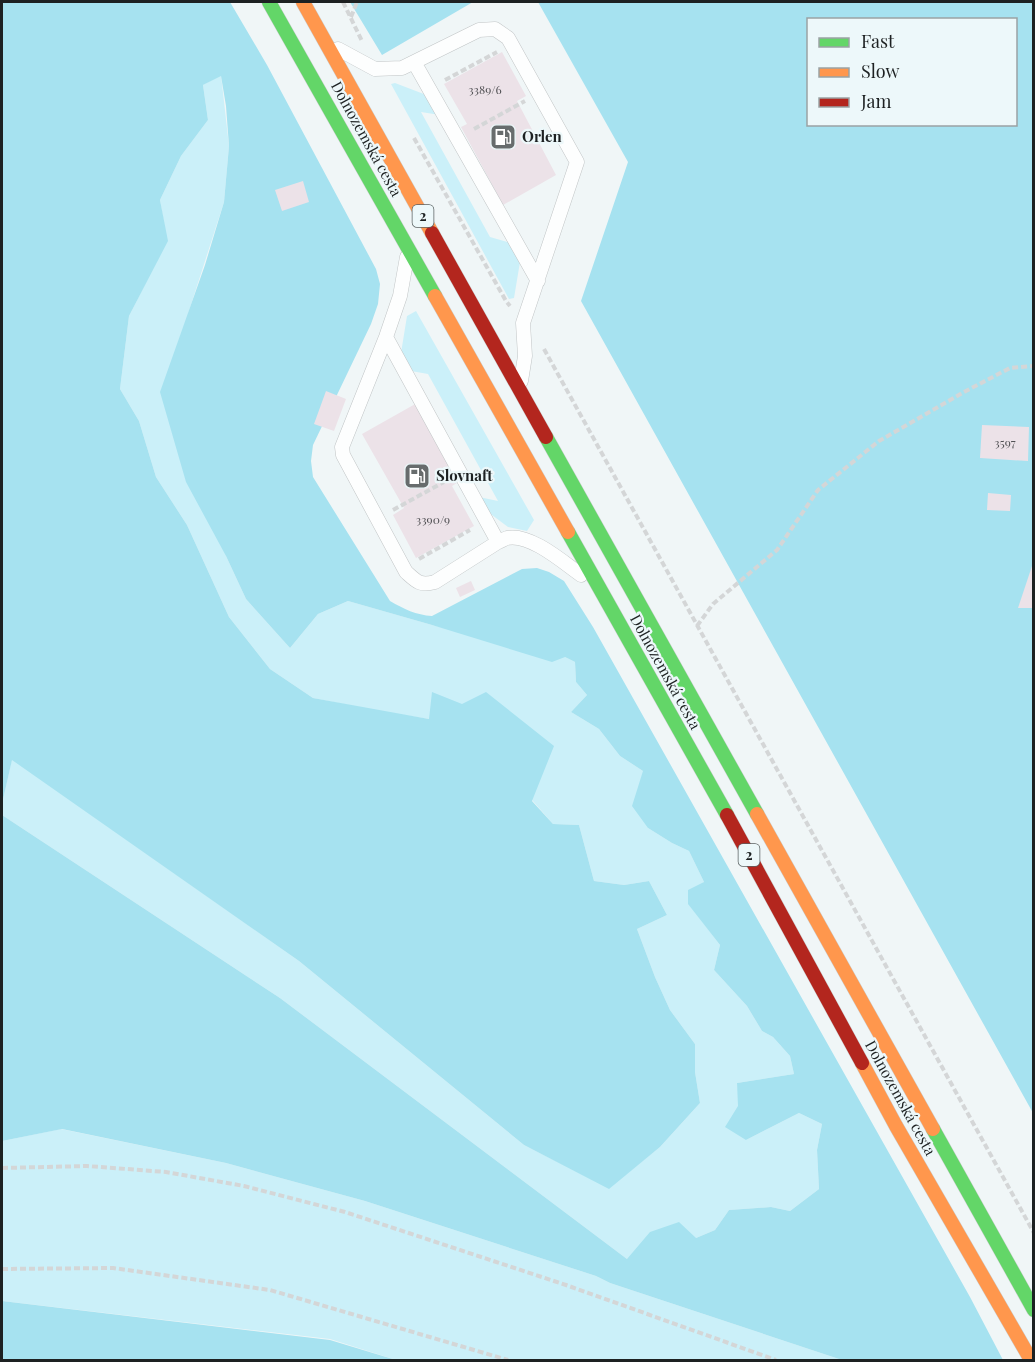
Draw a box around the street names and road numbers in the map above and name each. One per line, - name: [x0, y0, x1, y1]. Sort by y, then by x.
- street label: Dolnozemská cesta: [327, 77, 407, 200]
- road number: 2: [412, 205, 434, 227]
- street label: Dolnozemská cesta: [626, 610, 706, 733]
- road number: 2: [738, 844, 760, 866]
- street label: Dolnozemská cesta: [861, 1036, 941, 1159]

